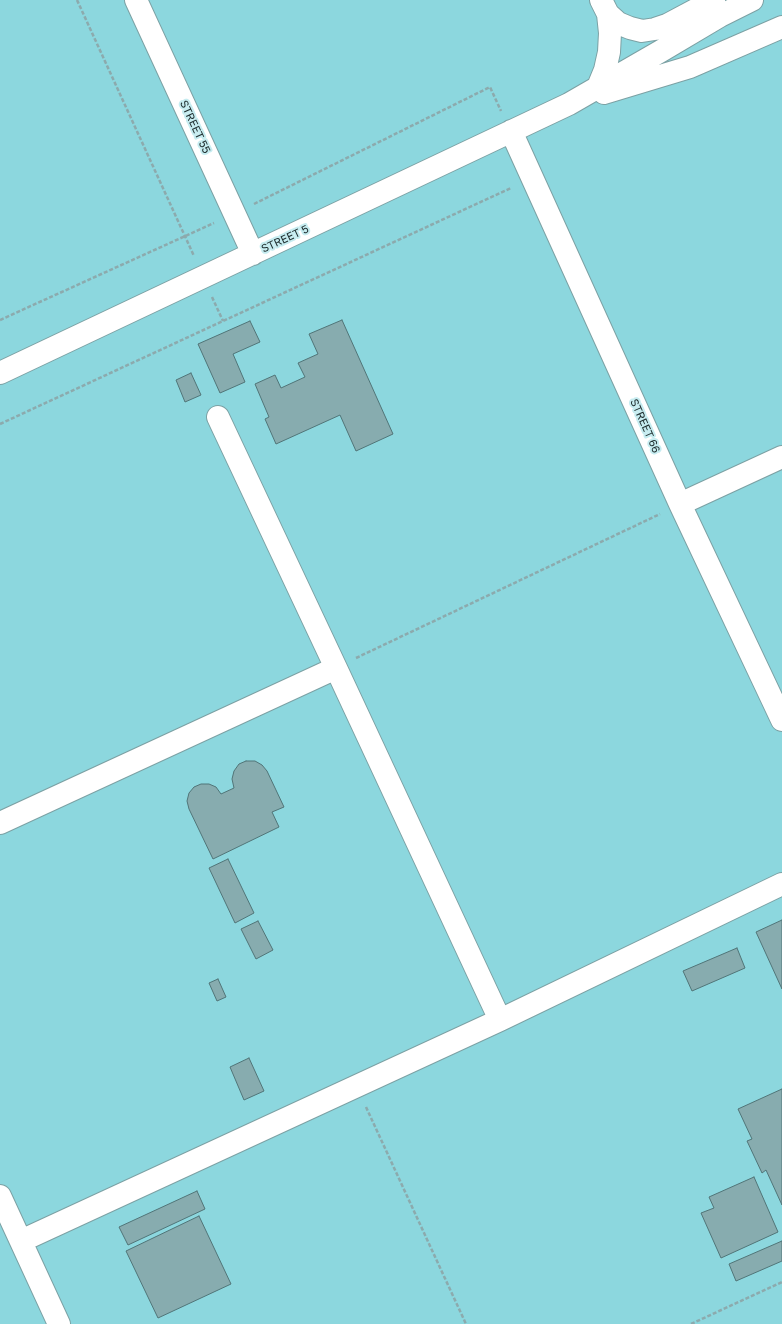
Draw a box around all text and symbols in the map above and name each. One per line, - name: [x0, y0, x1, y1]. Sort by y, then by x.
- street label: STREET 55: [177, 98, 213, 156]
- street label: STREET 5: [259, 222, 311, 256]
- street label: STREET 66: [627, 397, 663, 455]

